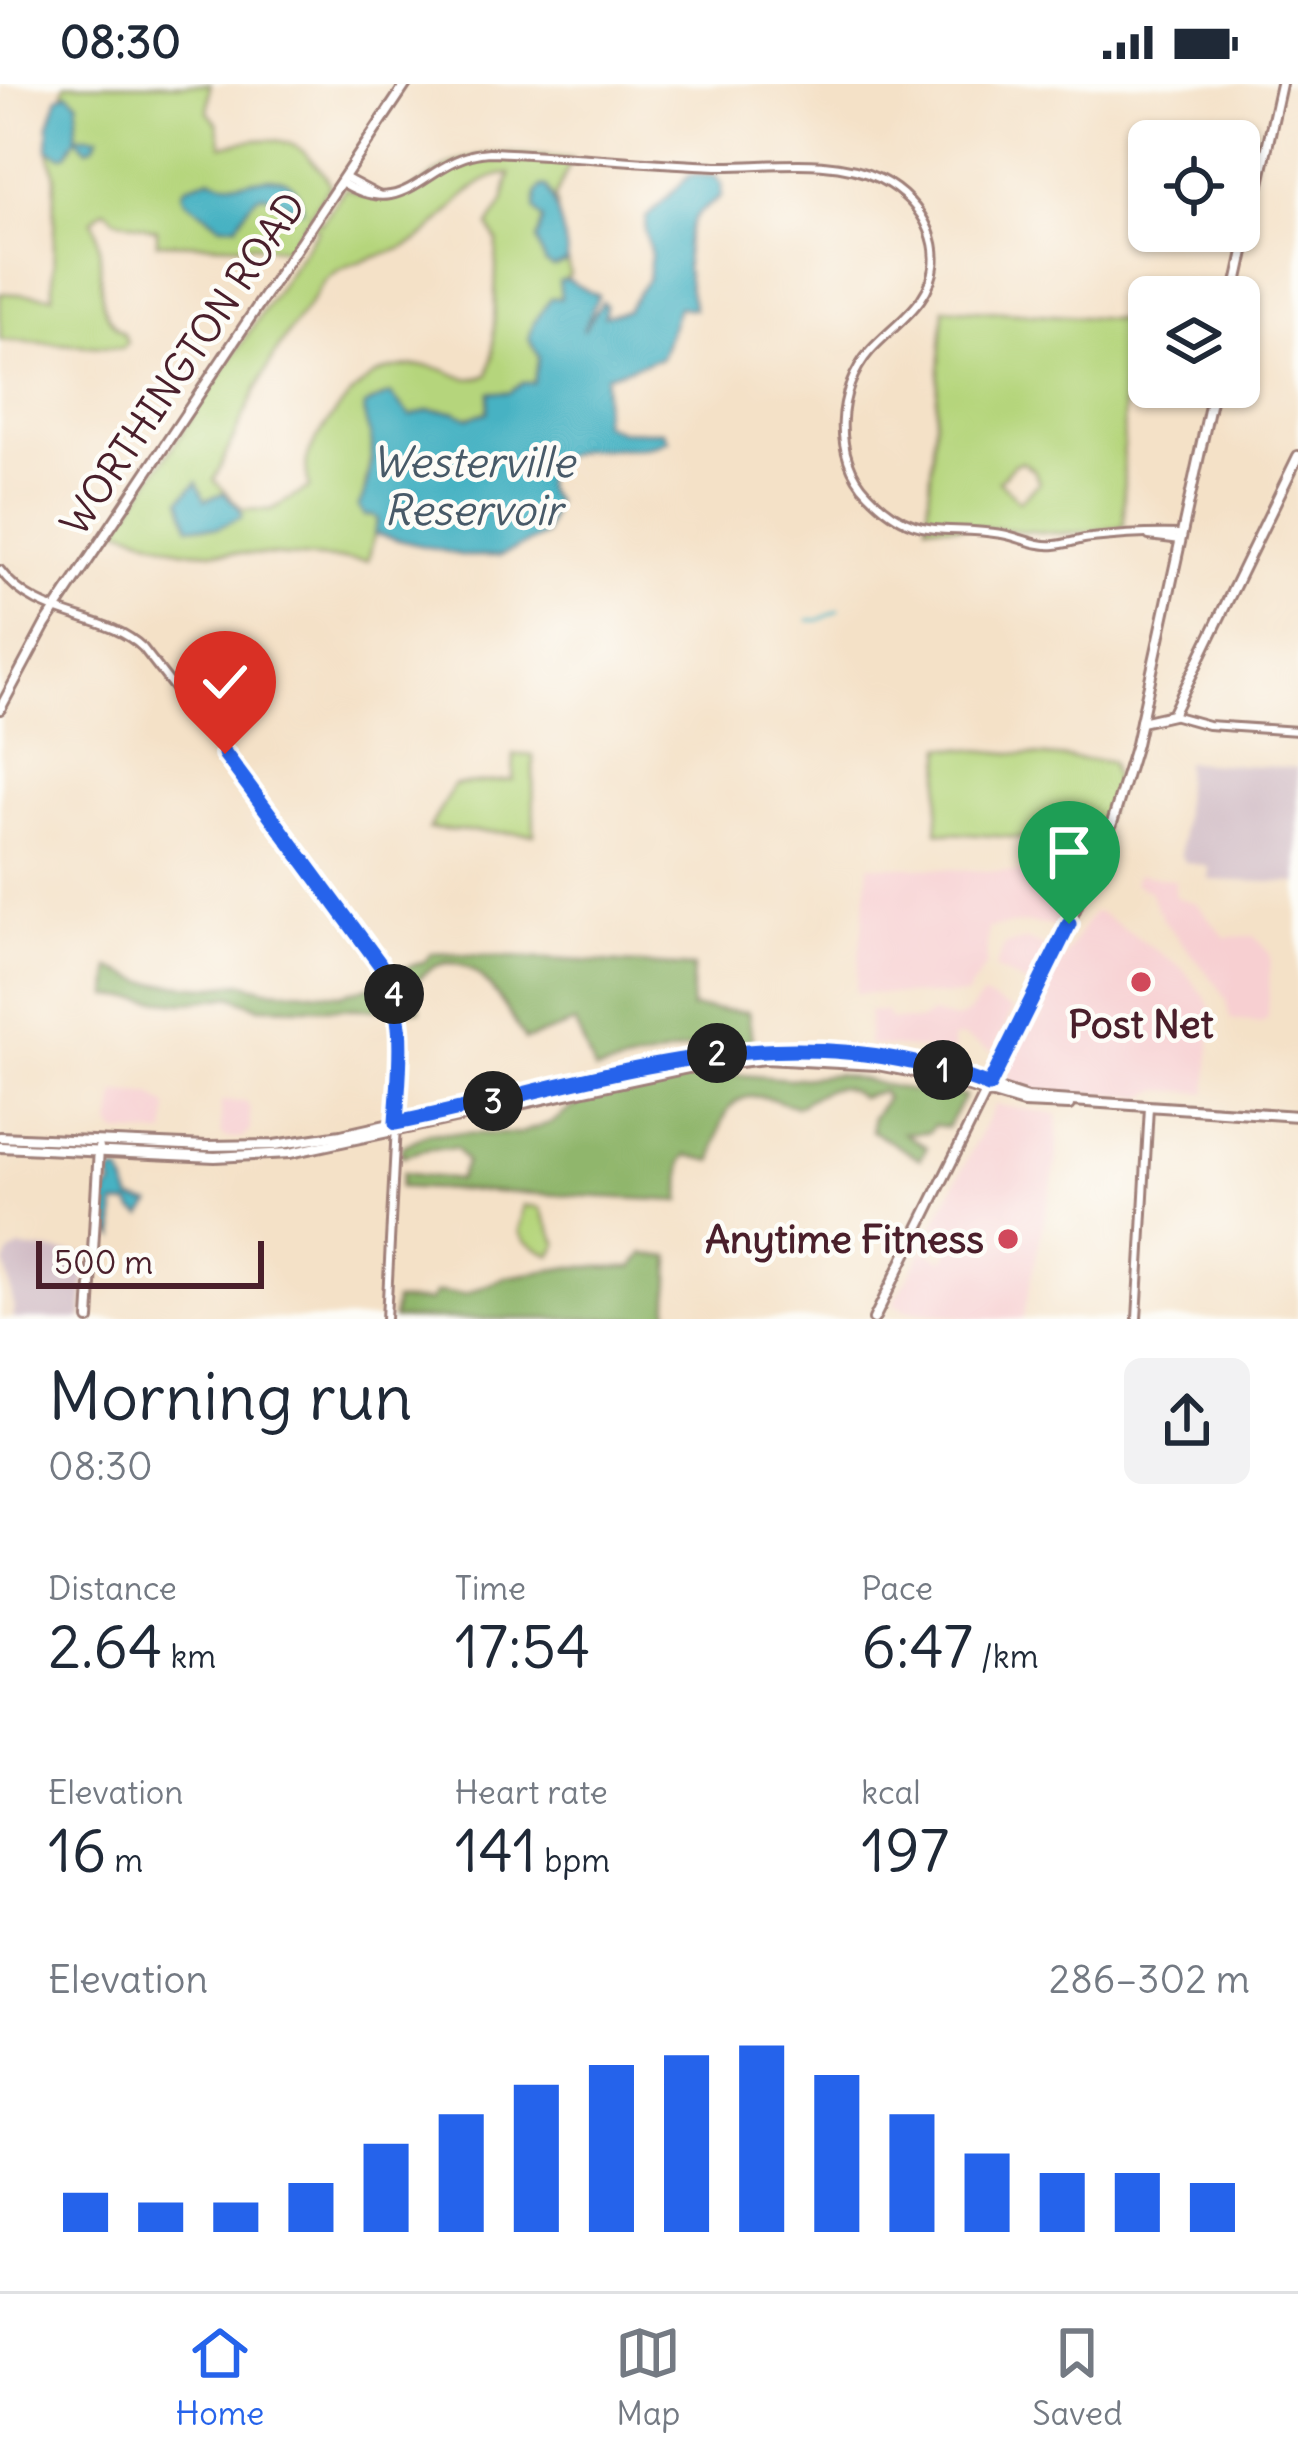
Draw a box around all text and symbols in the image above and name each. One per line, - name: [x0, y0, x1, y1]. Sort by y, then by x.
- text: 08:30: [60, 14, 181, 70]
- map controls: [1128, 120, 1260, 408]
- button: locate: [1128, 120, 1260, 252]
- street label: WORTHINGTON ROAD: [50, 183, 316, 545]
- button: layers: [1128, 276, 1260, 408]
- water label: Westerville Reservoir: [371, 436, 578, 536]
- pin: [174, 631, 276, 754]
- icon: check: [192, 649, 258, 715]
- pin: [1018, 801, 1120, 924]
- icon: arrive: [1036, 819, 1102, 885]
- pin: 4: [364, 964, 424, 1024]
- marker: Post Net: [1128, 969, 1154, 995]
- text: 4: [384, 973, 404, 1015]
- place label: Post Net: [1068, 1000, 1214, 1049]
- pin: 2: [687, 1023, 747, 1083]
- text: 2: [708, 1032, 726, 1074]
- pin: 1: [913, 1040, 973, 1100]
- text: 1: [936, 1049, 950, 1091]
- pin: 3: [463, 1071, 523, 1131]
- text: 3: [484, 1080, 502, 1122]
- place label: Anytime Fitness: [705, 1215, 984, 1264]
- marker: Anytime Fitness: [995, 1226, 1021, 1252]
- scale bar: [36, 1235, 264, 1288]
- text: 500 m: [54, 1241, 153, 1283]
- text: Morning run: [48, 1355, 412, 1438]
- button: share: [1124, 1358, 1250, 1484]
- text: 08:30: [48, 1442, 153, 1491]
- text: Distance: [48, 1567, 177, 1609]
- text: Time: [455, 1567, 526, 1609]
- text: Pace: [861, 1567, 933, 1609]
- text: 2.64: [48, 1609, 163, 1684]
- text: 17:54: [455, 1609, 591, 1684]
- text: 6:47: [861, 1609, 973, 1684]
- text: km: [163, 1635, 216, 1677]
- text: /km: [973, 1635, 1039, 1677]
- text: Elevation: [48, 1771, 183, 1813]
- text: Heart rate: [455, 1771, 608, 1813]
- text: kcal: [861, 1771, 921, 1813]
- text: 16: [48, 1813, 106, 1888]
- text: 141: [455, 1813, 536, 1888]
- text: 197: [861, 1813, 949, 1888]
- text: m: [106, 1839, 143, 1881]
- text: bpm: [536, 1839, 610, 1881]
- text: Elevation: [48, 1955, 208, 2004]
- text: 286–302 m: [1049, 1955, 1250, 2004]
- tab: Home: [175, 2320, 264, 2434]
- tab: Map: [615, 2320, 681, 2434]
- tab: Saved: [1032, 2320, 1123, 2434]

